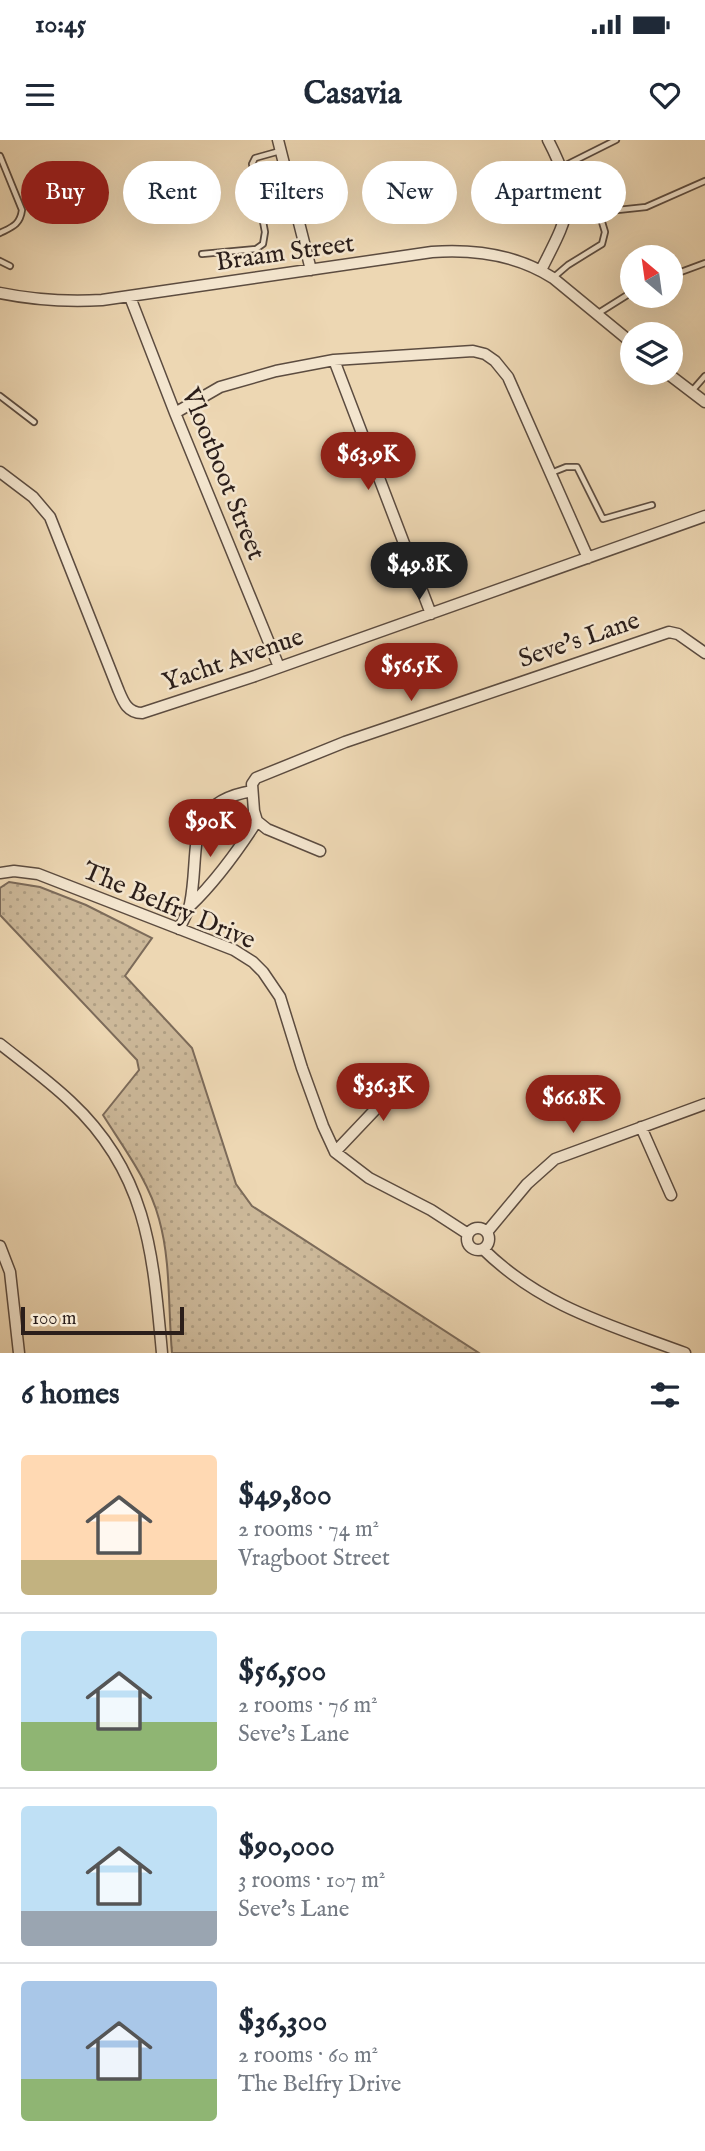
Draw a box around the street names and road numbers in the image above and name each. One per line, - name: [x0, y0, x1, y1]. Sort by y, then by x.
- street label: Braam Street: [214, 227, 356, 279]
- street label: Vlootboot Street: [173, 382, 273, 565]
- street label: Seve's Lane: [514, 604, 644, 676]
- street label: Yacht Avenue: [158, 620, 308, 700]
- street label: The Belfry Drive: [78, 855, 261, 957]

